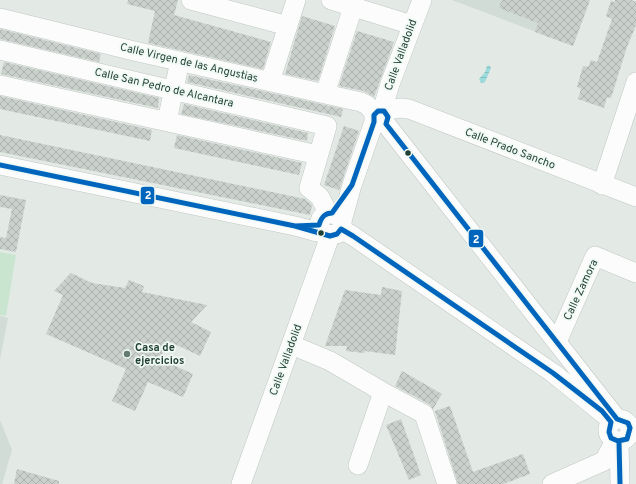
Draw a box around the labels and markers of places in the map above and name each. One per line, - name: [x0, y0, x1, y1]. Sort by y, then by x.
- unlabelled marker: [403, 148, 413, 158]
- unlabelled marker: [316, 228, 326, 238]
- place label: Casa de ejercicios: [135, 341, 184, 368]
- marker: Casa de ejercicios: [122, 349, 132, 359]

